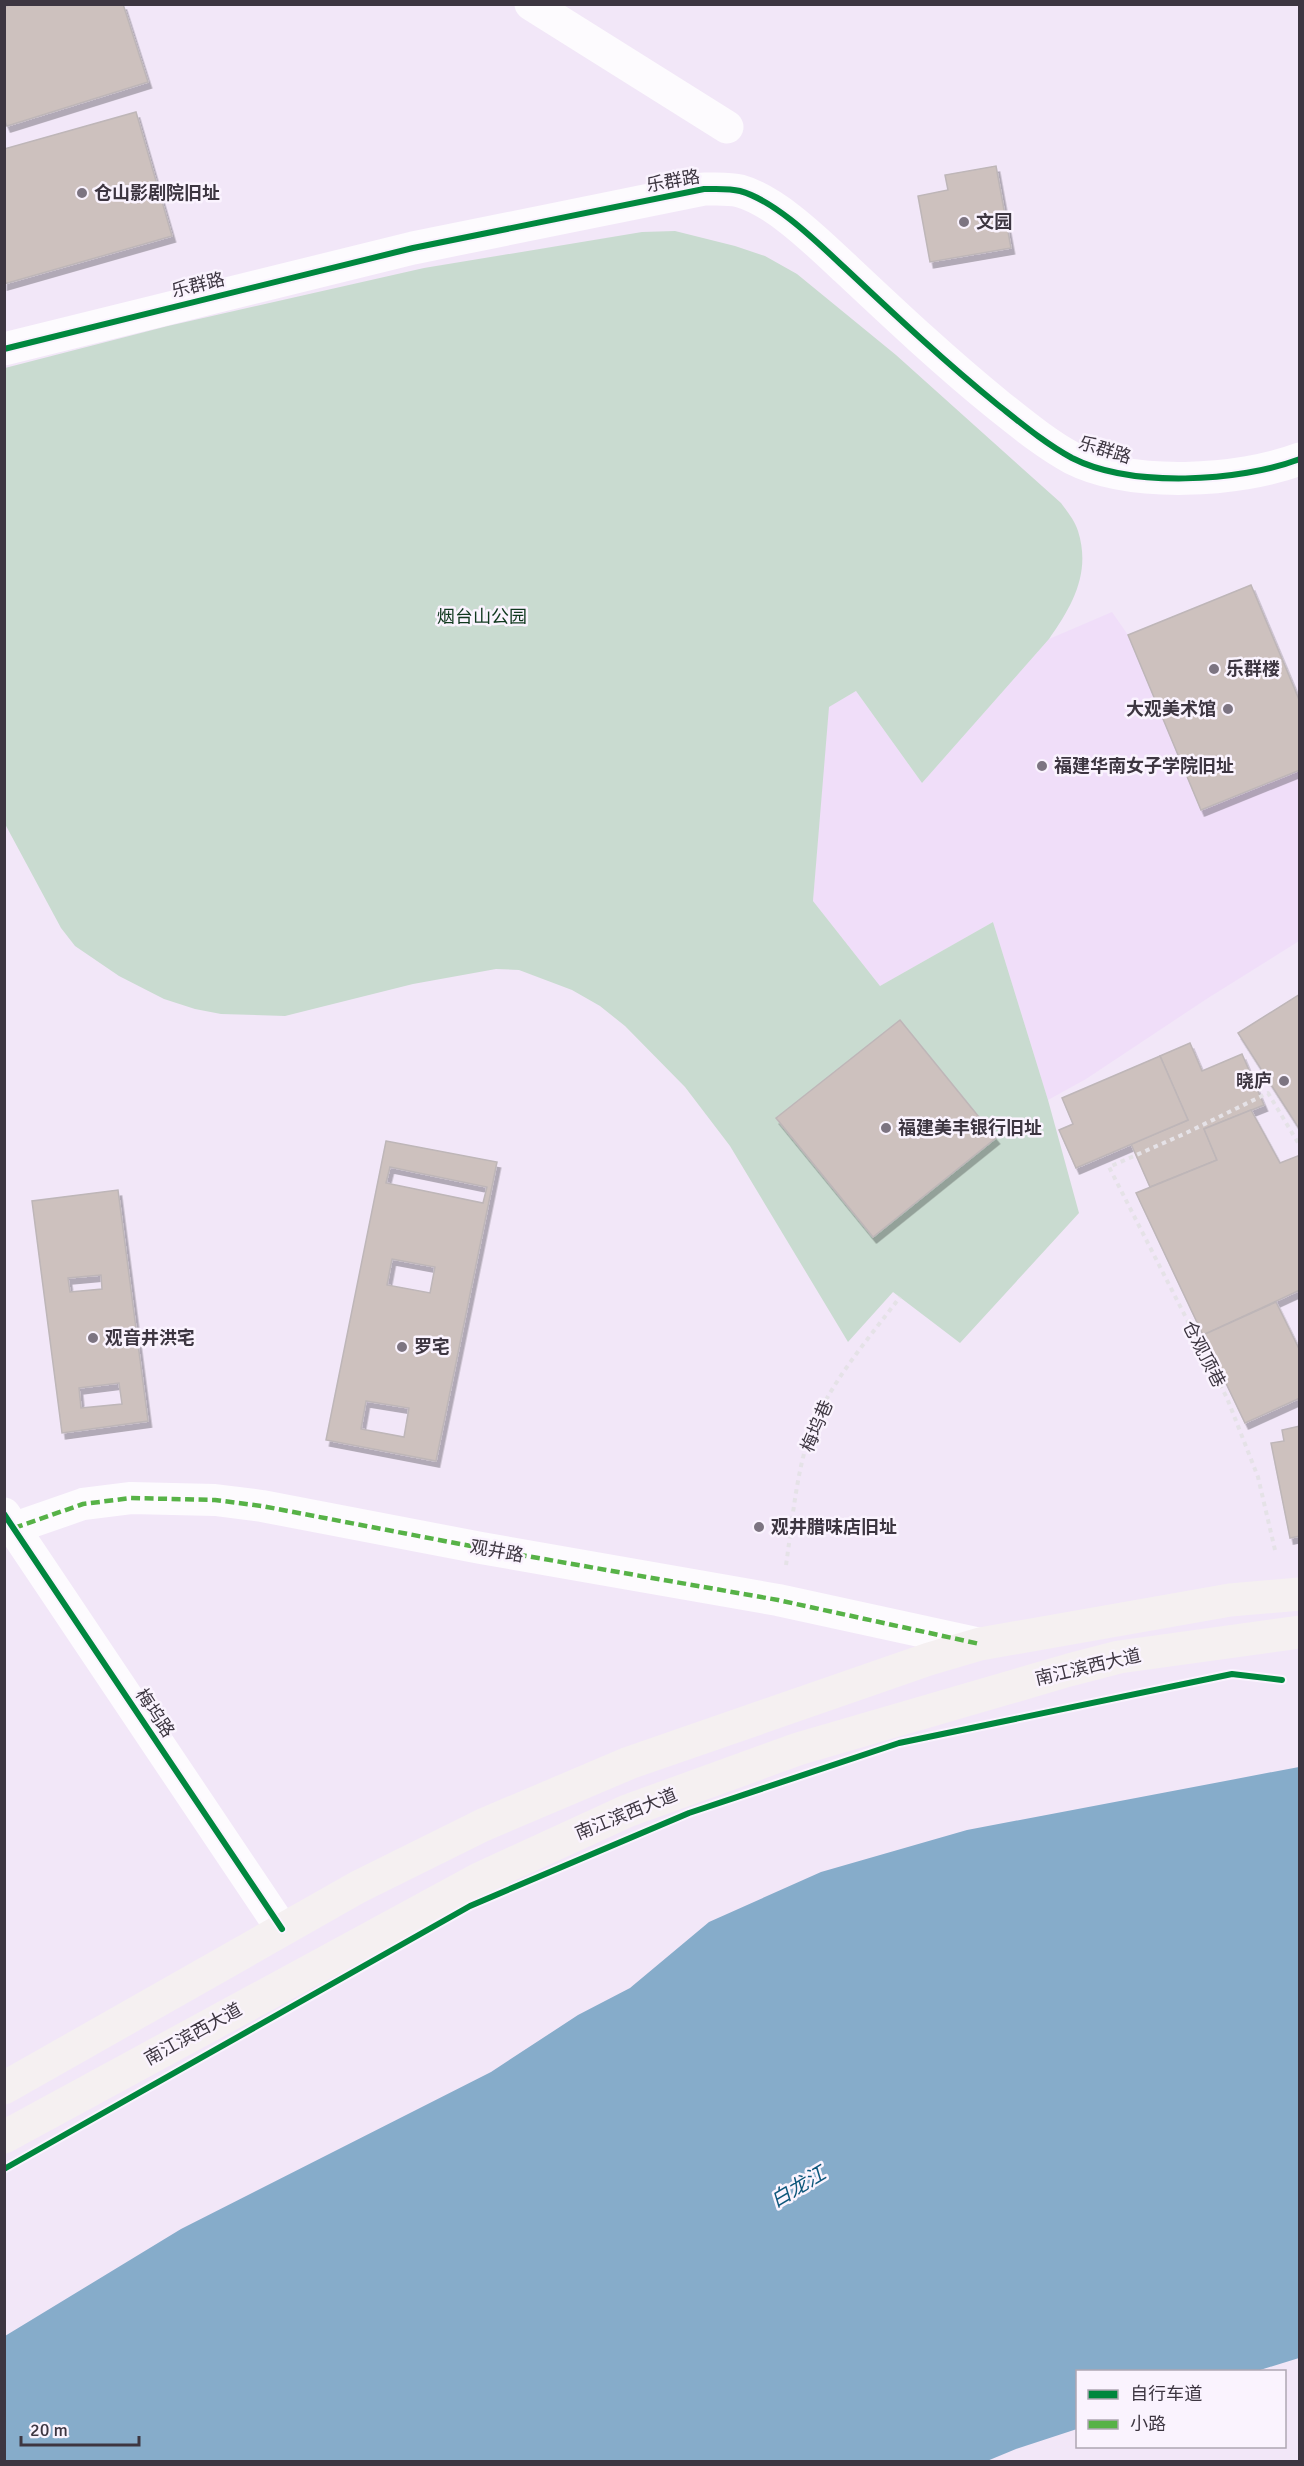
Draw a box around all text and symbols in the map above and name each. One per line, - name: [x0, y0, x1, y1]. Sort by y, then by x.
- street label: 乐群路: [645, 165, 701, 197]
- place label: 仓山影剧院旧址: [94, 182, 220, 204]
- marker: 仓山影剧院旧址: [75, 186, 89, 200]
- place label: 文园: [976, 211, 1012, 233]
- marker: 文园: [957, 215, 971, 229]
- street label: 乐群路: [169, 268, 227, 302]
- street label: 乐群路: [1076, 432, 1134, 468]
- park label: 烟台山公园: [437, 606, 527, 628]
- place label: 乐群楼: [1226, 658, 1280, 680]
- marker: 乐群楼: [1207, 662, 1221, 676]
- place label: 大观美术馆: [1126, 698, 1216, 720]
- marker: 大观美术馆: [1221, 702, 1235, 716]
- place label: 福建华南女子学院旧址: [1054, 755, 1234, 777]
- marker: 福建华南女子学院旧址: [1035, 759, 1049, 773]
- place label: 晓庐: [1236, 1070, 1272, 1092]
- marker: 晓庐: [1277, 1074, 1291, 1088]
- place label: 福建美丰银行旧址: [898, 1117, 1042, 1139]
- marker: 福建美丰银行旧址: [879, 1121, 893, 1135]
- street label: 仓观顶巷: [1178, 1317, 1230, 1391]
- place label: 观音井洪宅: [105, 1327, 195, 1349]
- marker: 观音井洪宅: [86, 1331, 100, 1345]
- place label: 罗宅: [414, 1336, 450, 1358]
- marker: 罗宅: [395, 1340, 409, 1354]
- street label: 梅坞巷: [796, 1397, 838, 1455]
- place label: 观井腊味店旧址: [771, 1516, 897, 1538]
- marker: 观井腊味店旧址: [752, 1520, 766, 1534]
- street label: 观井路: [469, 1535, 525, 1567]
- street label: 南江滨西大道: [1033, 1644, 1143, 1690]
- street label: 梅坞路: [131, 1684, 179, 1742]
- street label: 南江滨西大道: [572, 1784, 680, 1844]
- street label: 南江滨西大道: [140, 1998, 246, 2070]
- water label: 白龙江: [766, 2160, 832, 2213]
- legend: [1076, 2370, 1286, 2448]
- text: 自行车道: [1130, 2383, 1202, 2405]
- scale bar: [21, 2409, 140, 2447]
- text: 小路: [1130, 2413, 1166, 2435]
- text: 20 m: [30, 2419, 68, 2441]

